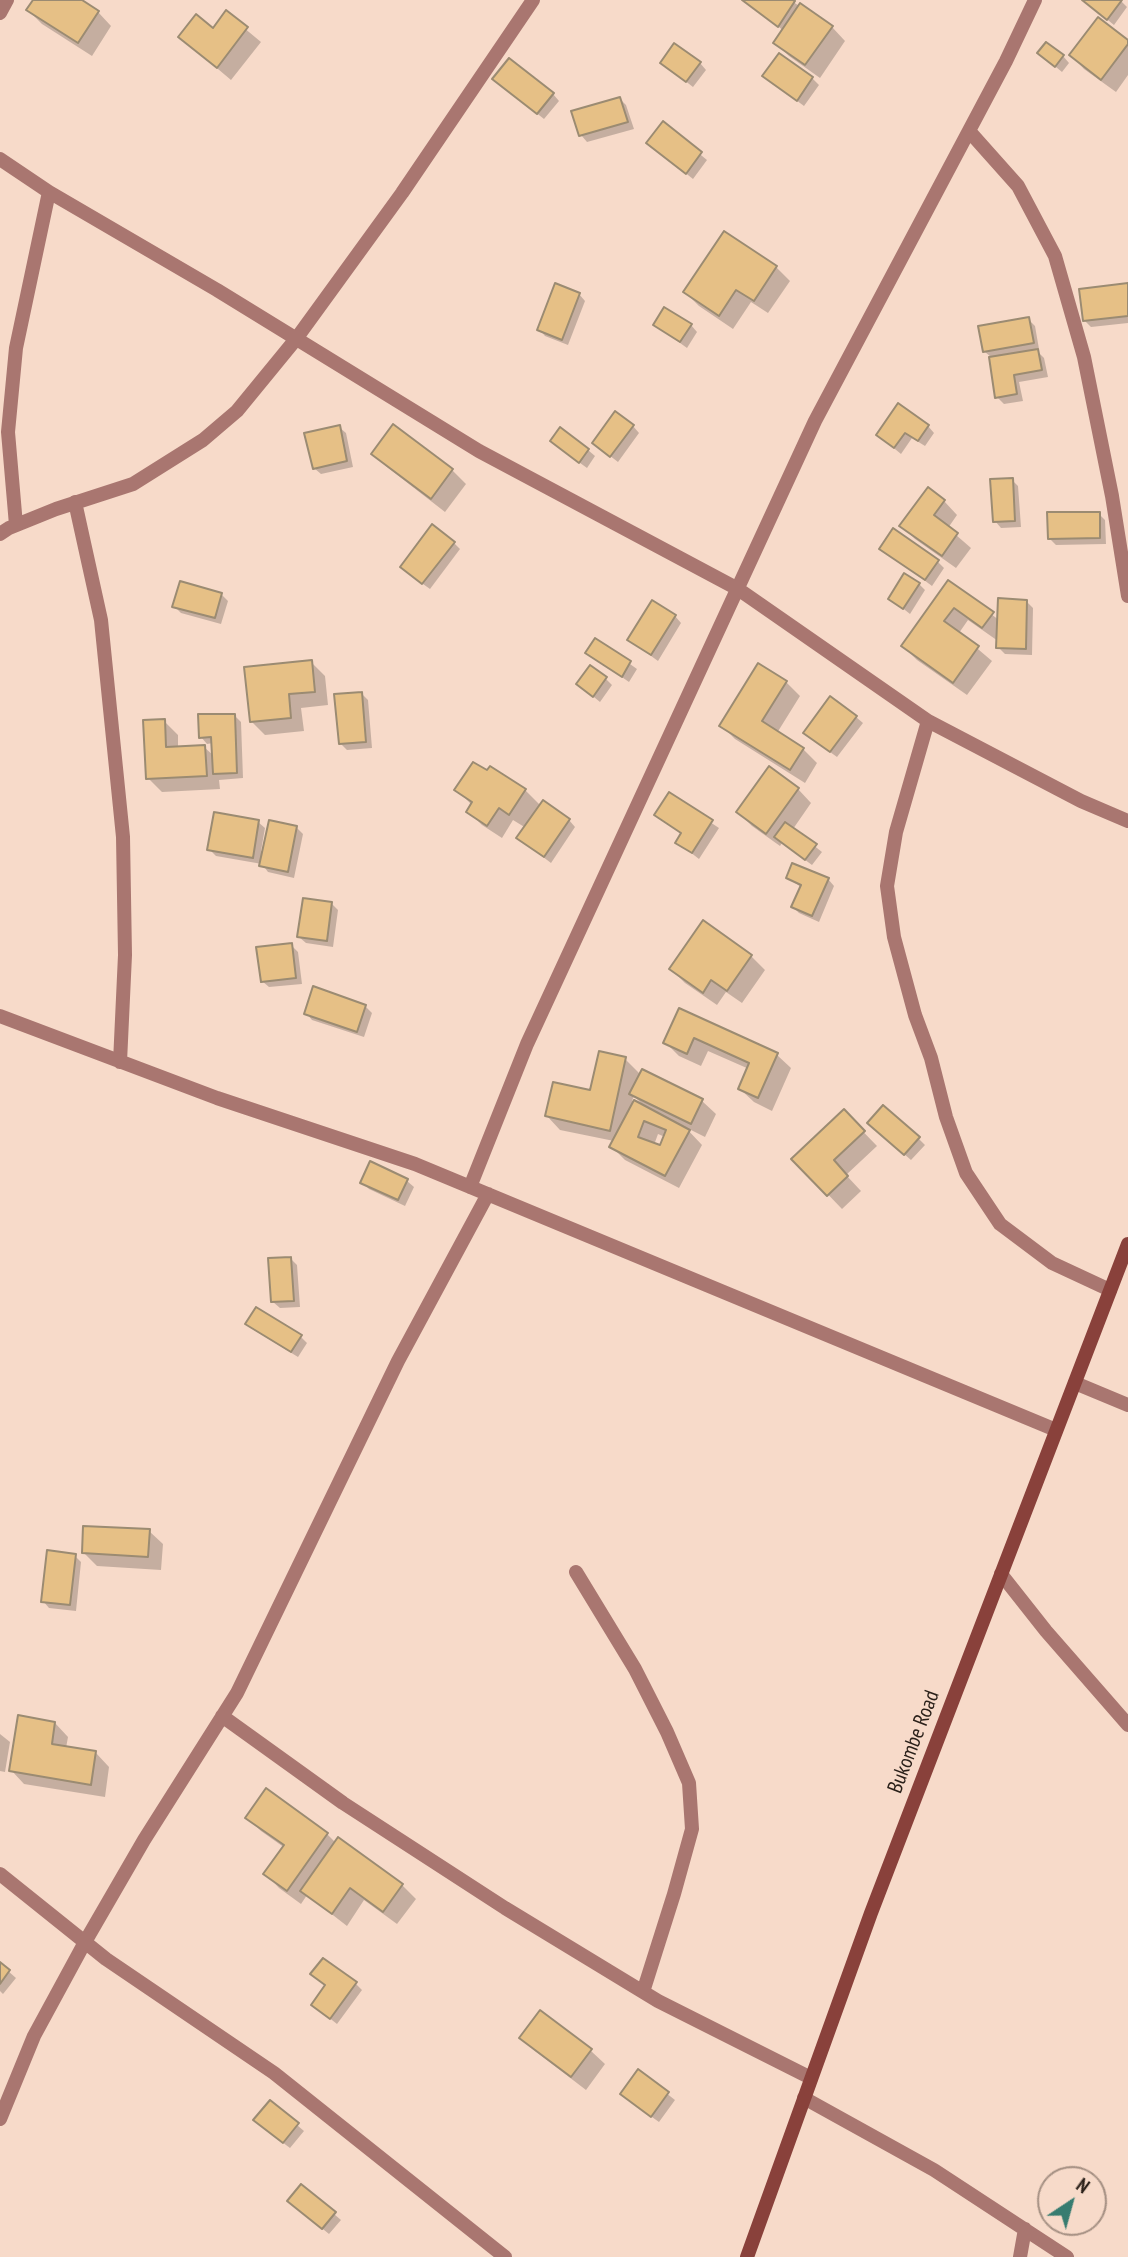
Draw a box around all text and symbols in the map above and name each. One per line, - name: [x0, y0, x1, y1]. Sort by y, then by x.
- street label: Bukombe Road: [883, 1687, 945, 1797]
- north arrow: [1037, 2166, 1107, 2236]
- text: N: [1072, 2173, 1094, 2198]

